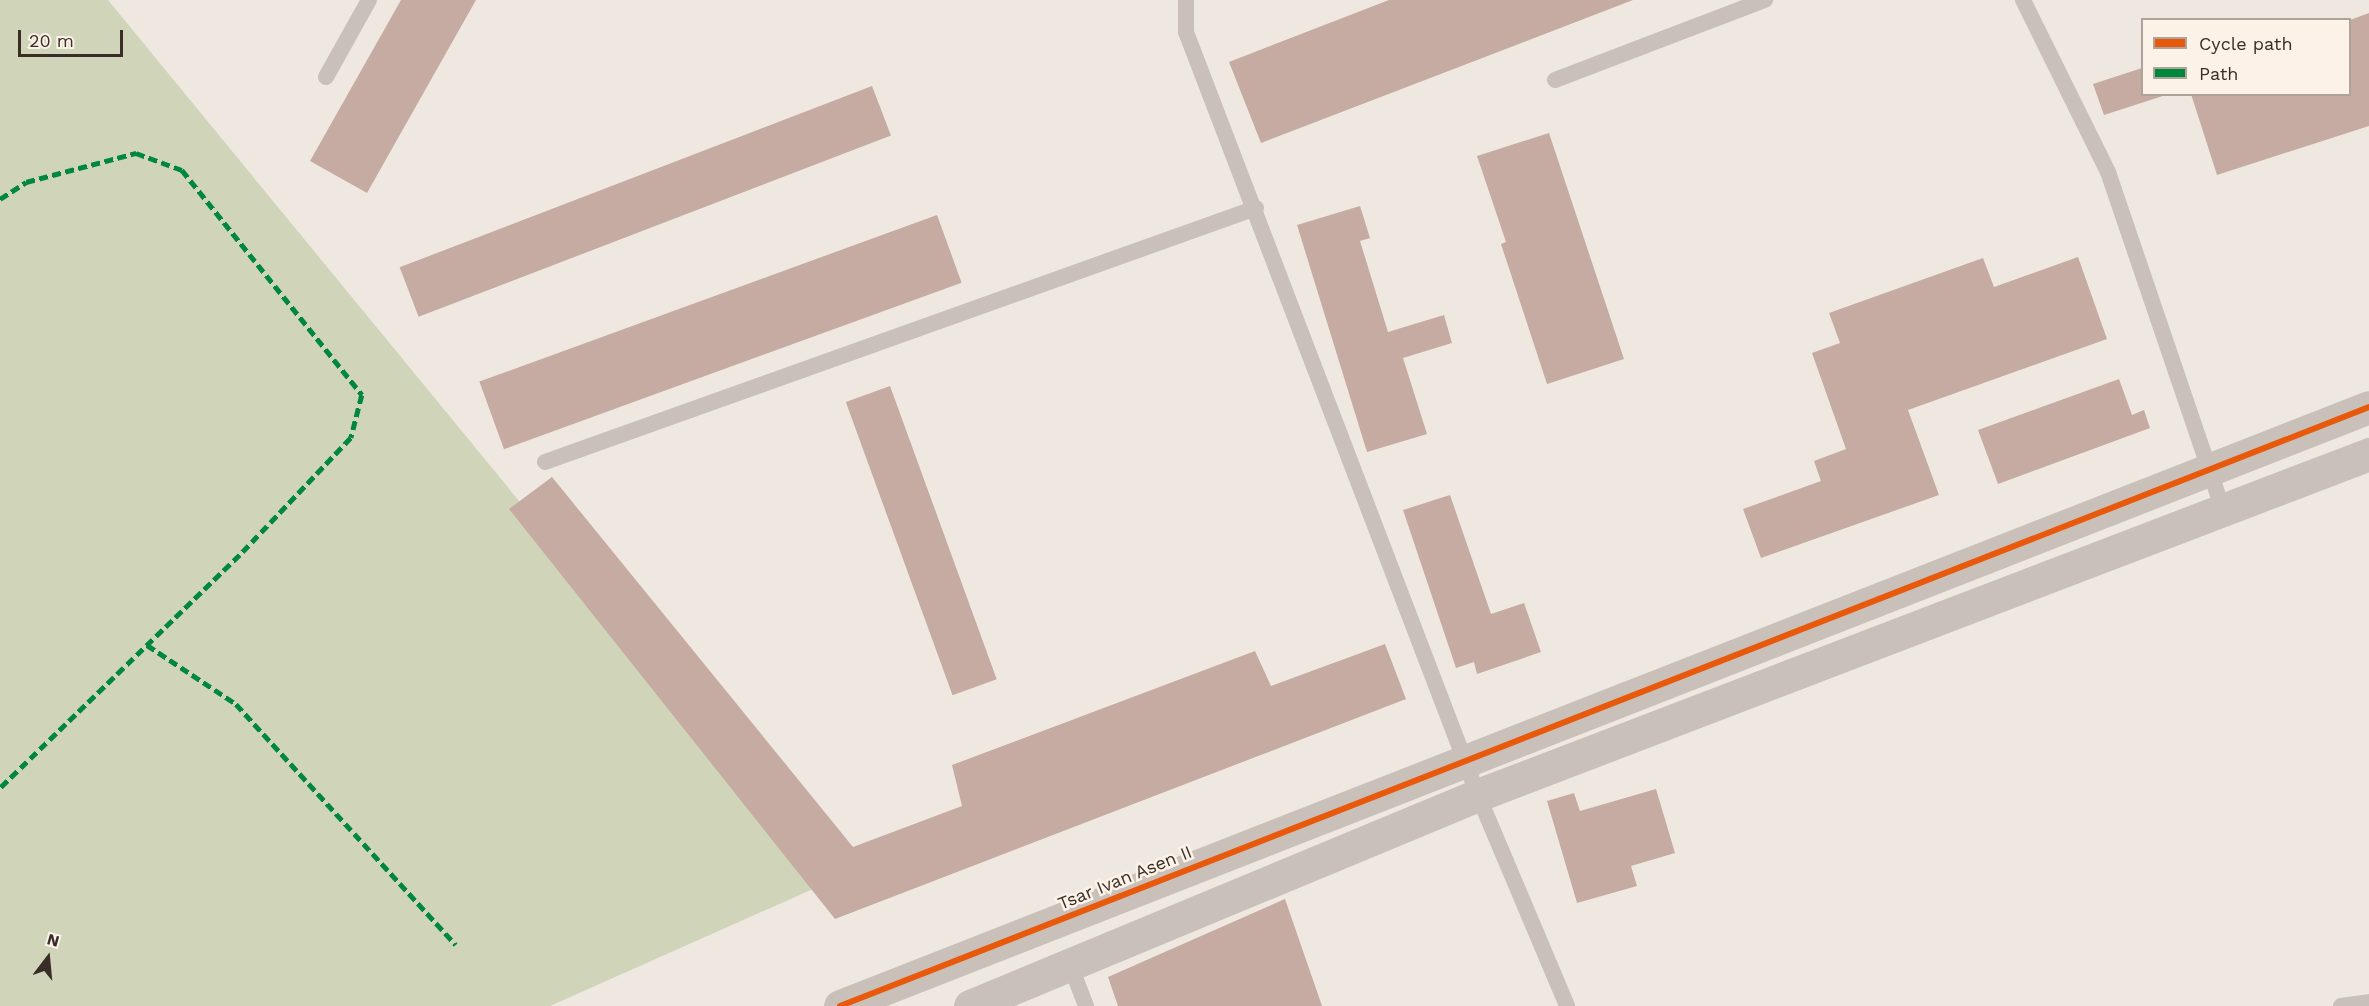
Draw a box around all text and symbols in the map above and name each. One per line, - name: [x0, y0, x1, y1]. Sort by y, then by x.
- scale bar: [21, 18, 126, 56]
- legend: [2141, 18, 2351, 96]
- text: 20 m: [29, 30, 74, 51]
- text: Cycle path: [2199, 33, 2293, 54]
- text: Path: [2199, 63, 2239, 84]
- street label: Tsar Ivan Asen II: [1054, 841, 1196, 915]
- north arrow: [18, 928, 78, 988]
- text: N: [45, 929, 61, 951]

